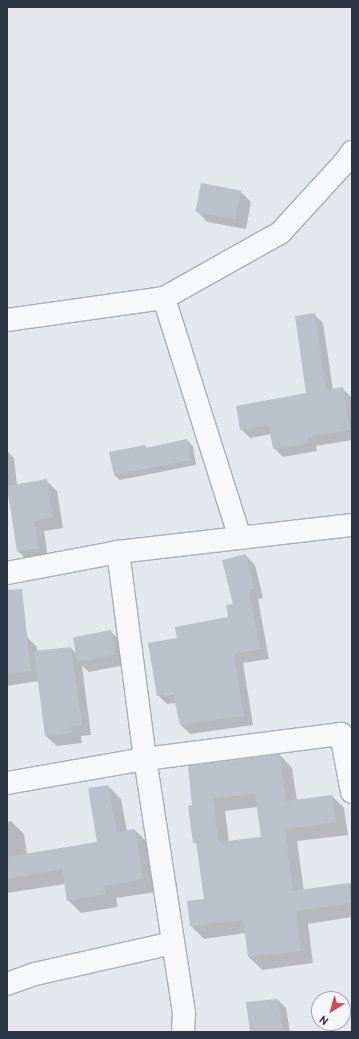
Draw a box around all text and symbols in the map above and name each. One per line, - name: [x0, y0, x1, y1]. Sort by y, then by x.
- north arrow: [311, 991, 351, 1031]
- text: N: [317, 1012, 332, 1028]

